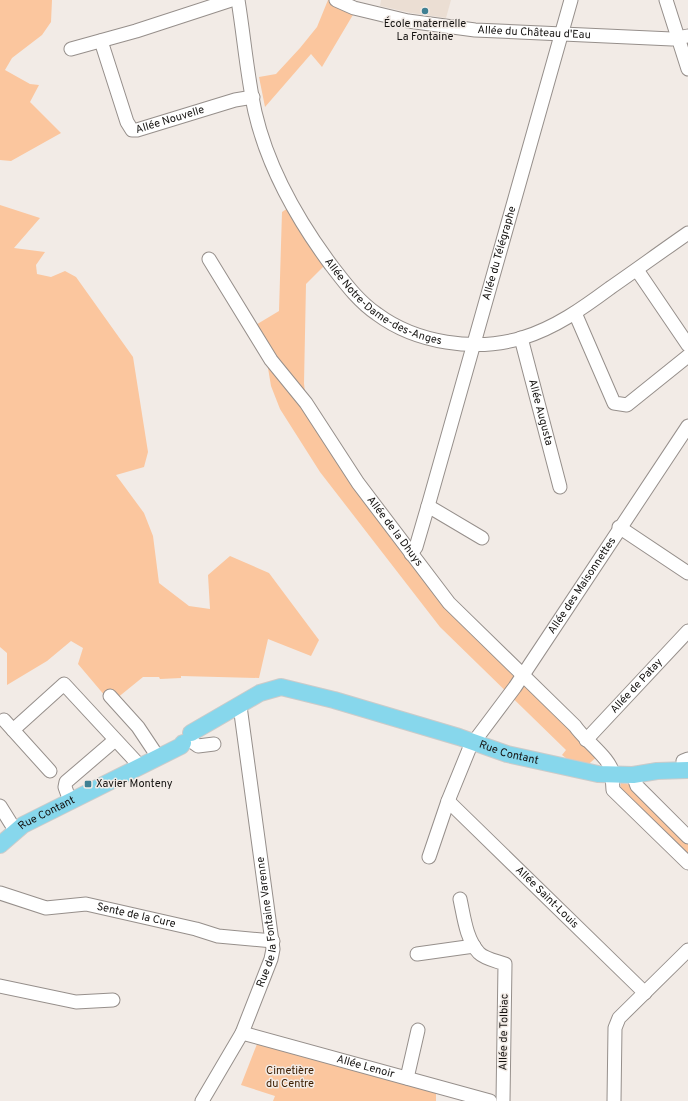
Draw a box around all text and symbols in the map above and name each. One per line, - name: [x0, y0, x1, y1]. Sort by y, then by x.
- marker: École maternelle La Fontaine: [420, 6, 430, 16]
- place label: École maternelle La Fontaine: [384, 16, 466, 44]
- street label: Allée du Château d'Eau: [477, 23, 591, 42]
- street label: Allée Nouvelle: [134, 103, 206, 137]
- street label: Allée du Télégraphe: [479, 204, 519, 302]
- street label: Allée Notre-Dame-des-Anges: [321, 255, 443, 348]
- street label: Allée Augusta: [525, 378, 556, 447]
- street label: Allée de la Dhuys: [364, 493, 426, 569]
- street label: Allée des Maisonnettes: [545, 535, 619, 637]
- street label: Allée de Patay: [607, 655, 666, 716]
- street label: Rue Contant: [477, 738, 540, 768]
- place label: Xavier Monteny: [96, 777, 173, 791]
- marker: Xavier Monteny: [83, 779, 93, 789]
- street label: Rue Contant: [15, 793, 77, 833]
- street label: Rue de la Fontaine Varenne: [254, 856, 280, 990]
- street label: Allée Saint-Louis: [512, 863, 582, 931]
- street label: Sente de la Cure: [95, 900, 177, 931]
- street label: Allée de Tolbiac: [496, 993, 512, 1071]
- street label: Allée Lenoir: [335, 1052, 397, 1082]
- park label: Cimetière du Centre: [266, 1064, 314, 1091]

